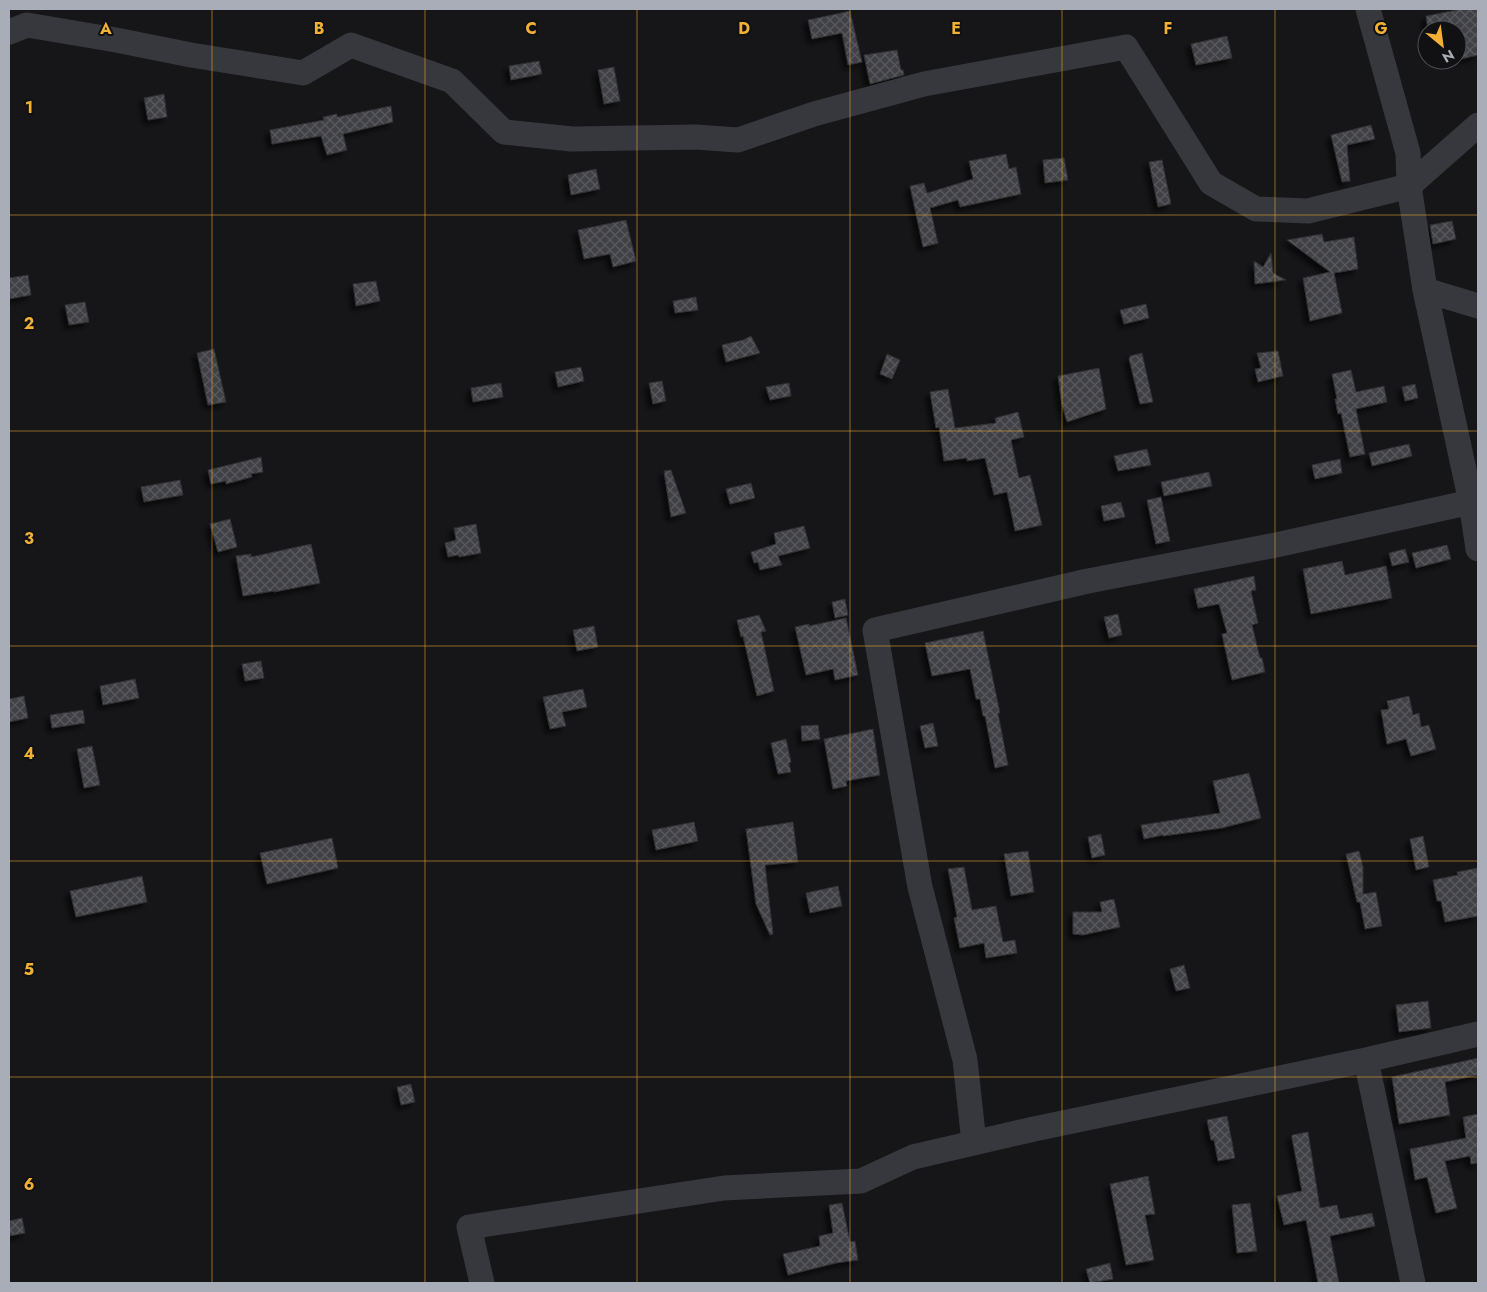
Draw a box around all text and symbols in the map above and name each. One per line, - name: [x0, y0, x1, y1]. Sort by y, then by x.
- text: A: [99, 17, 112, 40]
- text: B: [314, 17, 324, 40]
- text: C: [525, 17, 537, 40]
- text: D: [738, 17, 750, 40]
- text: E: [951, 17, 961, 40]
- text: F: [1164, 17, 1172, 40]
- text: G: [1374, 17, 1388, 40]
- north arrow: [1417, 20, 1467, 70]
- text: N: [1439, 45, 1458, 68]
- text: 1: [25, 96, 33, 119]
- text: 2: [24, 312, 34, 335]
- text: 3: [24, 527, 34, 550]
- text: 4: [23, 742, 35, 765]
- text: 5: [24, 958, 34, 981]
- text: 6: [24, 1173, 34, 1196]

